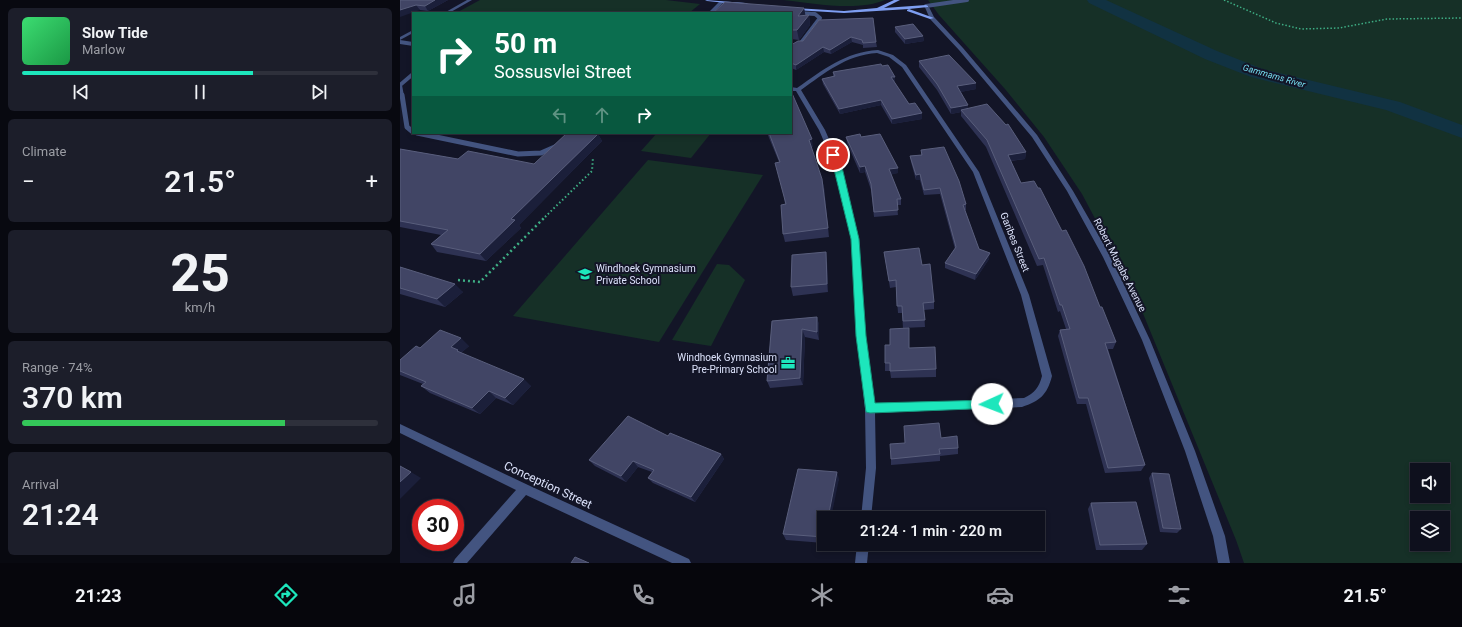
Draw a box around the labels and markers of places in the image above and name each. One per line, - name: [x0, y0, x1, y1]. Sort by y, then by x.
- pin: [816, 138, 850, 172]
- place label: Windhoek Gymnasium Private School: [596, 263, 696, 286]
- school or university icon: Windhoek Gymnasium Private School: [577, 266, 593, 282]
- place label: Windhoek Gymnasium Pre-Primary School: [677, 352, 777, 375]
- office icon: Windhoek Gymnasium Pre-Primary School: [780, 355, 796, 371]

